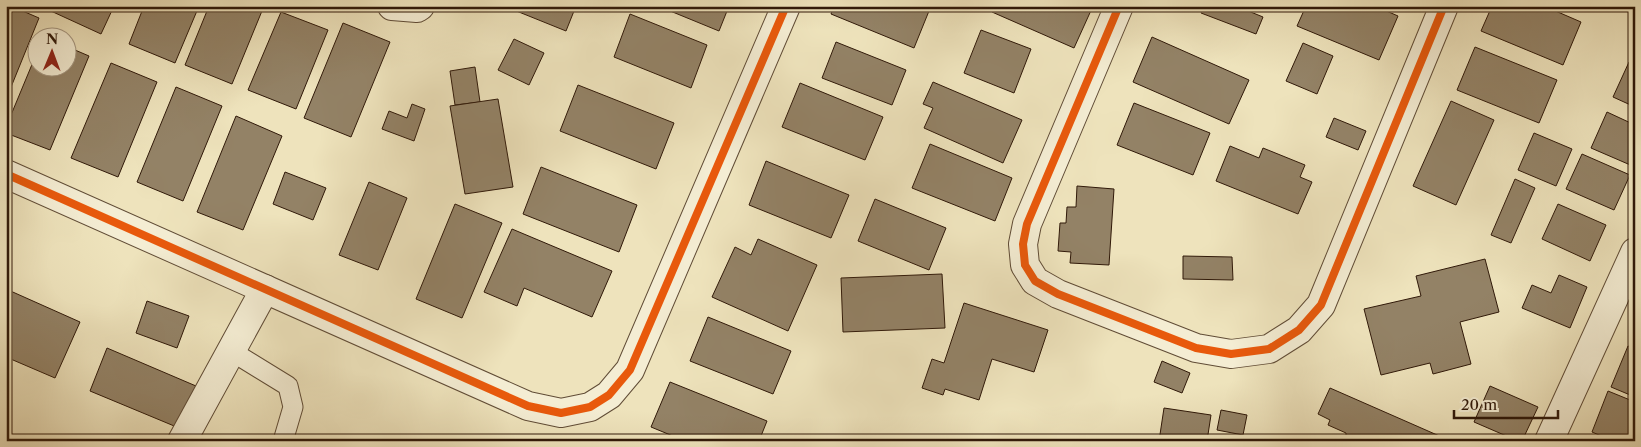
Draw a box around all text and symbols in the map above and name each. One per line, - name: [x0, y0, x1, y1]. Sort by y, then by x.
- north arrow: [28, 28, 78, 78]
- text: N: [46, 30, 58, 48]
- scale bar: [1454, 387, 1557, 419]
- text: 20 m: [1461, 395, 1497, 414]

